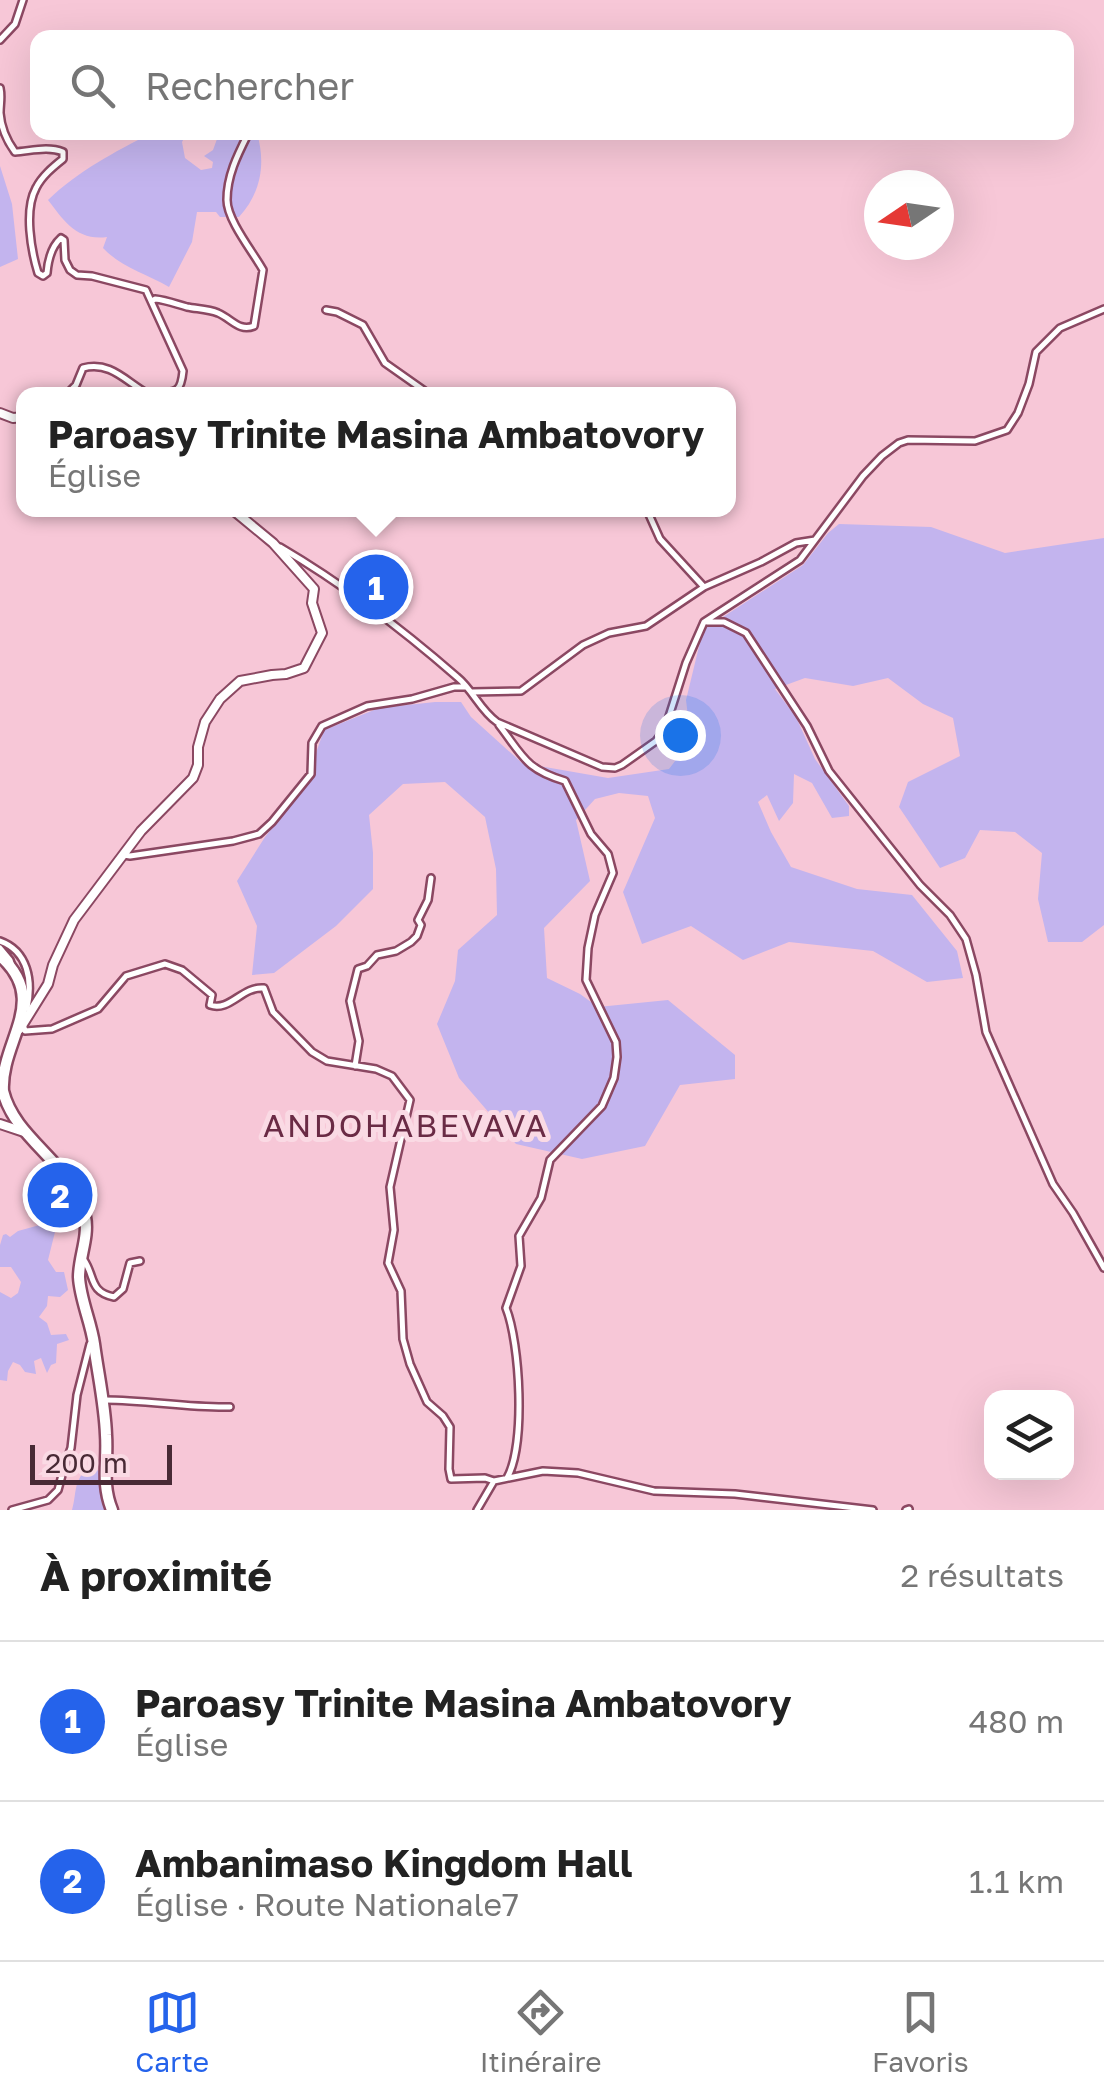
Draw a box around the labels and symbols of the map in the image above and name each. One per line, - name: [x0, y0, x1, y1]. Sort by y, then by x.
- north arrow: [864, 170, 954, 260]
- pin: 1: [344, 550, 408, 624]
- your location: [655, 710, 706, 761]
- district label: ANDOHABEVAVA: [263, 1106, 549, 1144]
- pin: 2: [28, 1158, 92, 1232]
- scale bar: [30, 1440, 172, 1484]

